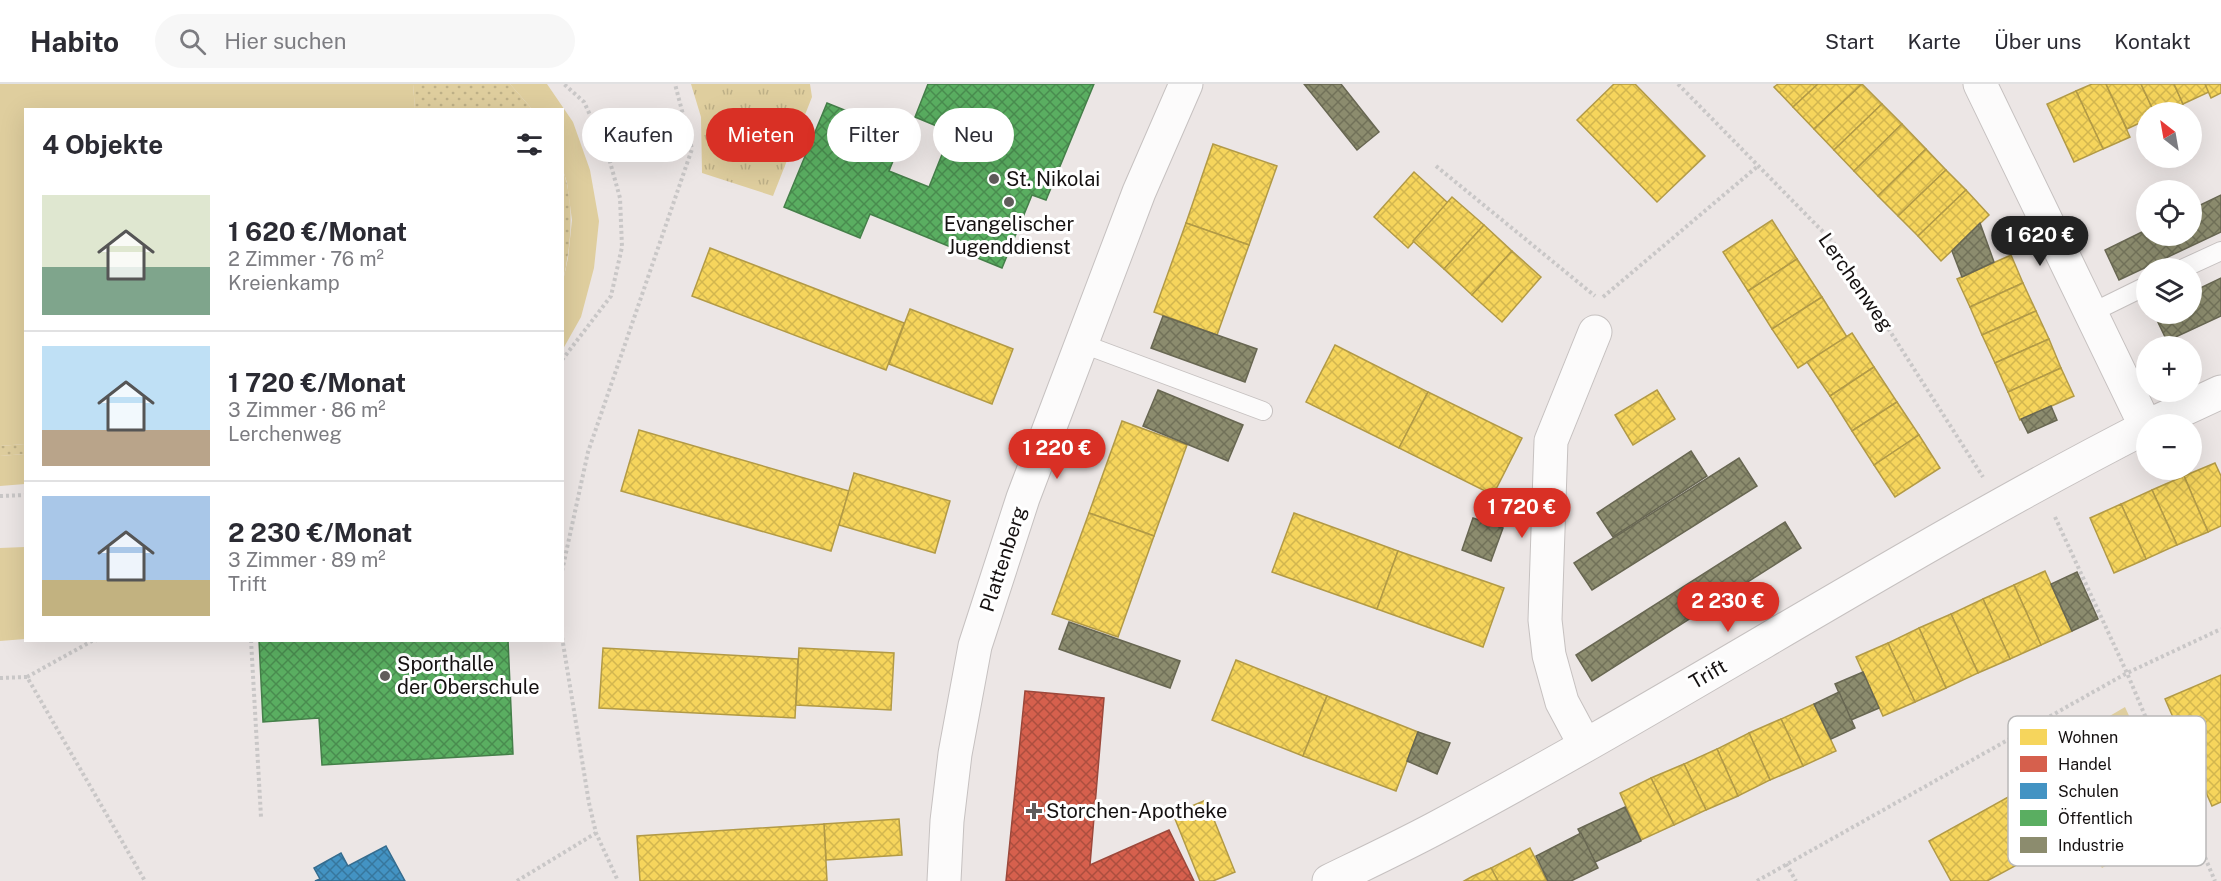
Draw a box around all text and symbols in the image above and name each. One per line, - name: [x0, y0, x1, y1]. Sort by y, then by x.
- search box: [155, 14, 575, 68]
- text: Habito: [30, 25, 119, 58]
- icon: search: [176, 25, 209, 58]
- text: Hier suchen: [224, 28, 346, 54]
- text: Start: [1825, 29, 1874, 54]
- text: Karte: [1907, 29, 1961, 54]
- text: Über uns: [1994, 29, 2081, 54]
- text: Kontakt: [2114, 29, 2191, 54]
- north arrow: [2136, 102, 2202, 168]
- map controls: [2136, 102, 2202, 480]
- chip: Kaufen: [582, 108, 694, 162]
- chip: Mieten: [706, 108, 815, 162]
- chip: Filter: [827, 108, 921, 162]
- chip: Neu: [933, 108, 1014, 162]
- icon: filters: [513, 128, 546, 161]
- text: 4 Objekte: [42, 129, 163, 160]
- place label: St. Nikolai: [1006, 167, 1100, 191]
- marker: St. Nikolai: [987, 172, 1001, 186]
- button: locate: [2136, 180, 2202, 246]
- marker: Evangelischer Jugenddienst: [1002, 195, 1016, 209]
- place label: Evangelischer Jugenddienst: [944, 212, 1074, 259]
- text: 1 620 €/Monat: [228, 216, 407, 247]
- pin: 1 620 €: [1985, 216, 2095, 267]
- icon: home: [90, 219, 162, 291]
- text: 1 620 €: [2005, 223, 2075, 247]
- street label: Lerchenweg: [1813, 228, 1899, 336]
- text: 2 Zimmer · 76 m²: [228, 247, 384, 271]
- button: layers: [2136, 258, 2202, 324]
- text: Kreienkamp: [228, 271, 340, 295]
- button: +: [2136, 336, 2202, 402]
- text: 1 720 €/Monat: [228, 367, 406, 398]
- icon: home: [90, 370, 162, 442]
- text: 3 Zimmer · 86 m²: [228, 398, 386, 422]
- button: −: [2136, 414, 2202, 480]
- text: Lerchenweg: [228, 422, 342, 446]
- pin: 1 220 €: [1002, 429, 1112, 480]
- text: 1 220 €: [1023, 436, 1091, 460]
- pin: 1 720 €: [1467, 488, 1577, 539]
- text: 1 720 €: [1488, 495, 1556, 519]
- street label: Plattenberg: [975, 503, 1031, 615]
- text: 2 230 €/Monat: [228, 517, 412, 548]
- icon: home: [90, 520, 162, 592]
- text: 3 Zimmer · 89 m²: [228, 548, 386, 572]
- text: Trift: [228, 572, 267, 596]
- pin: 2 230 €: [1673, 582, 1783, 633]
- text: 2 230 €: [1691, 589, 1765, 613]
- place label: Sporthalle der Oberschule: [397, 652, 540, 699]
- street label: Trift: [1685, 654, 1731, 694]
- marker: Sporthalle der Oberschule: [378, 669, 392, 683]
- legend: [2008, 716, 2206, 866]
- text: Wohnen: [2058, 728, 2118, 747]
- text: Handel: [2058, 755, 2112, 774]
- text: Schulen: [2058, 782, 2119, 801]
- place label: Storchen-Apotheke: [1046, 799, 1227, 823]
- marker: Storchen-Apotheke: [1027, 804, 1041, 818]
- text: Öffentlich: [2058, 808, 2133, 828]
- text: Industrie: [2058, 836, 2124, 855]

